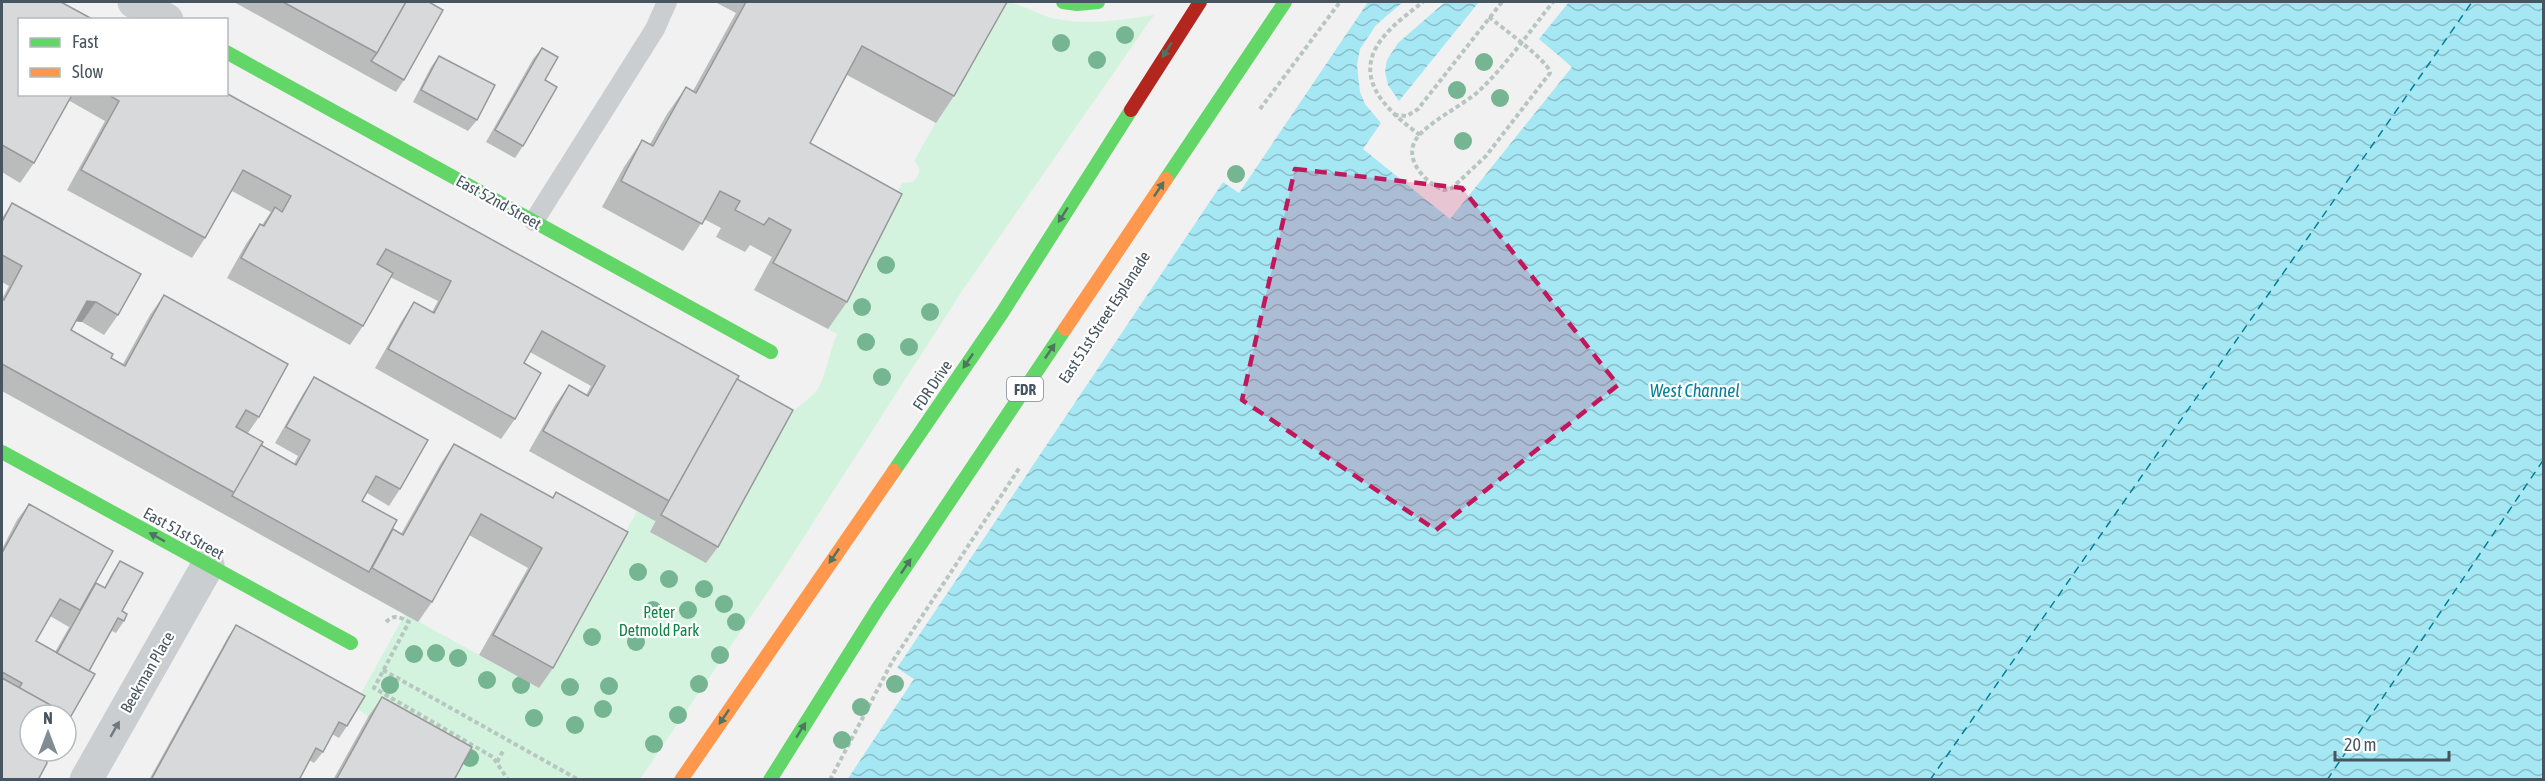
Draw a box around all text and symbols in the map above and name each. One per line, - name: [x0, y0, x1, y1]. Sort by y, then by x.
- legend: [18, 18, 228, 96]
- text: Fast: [72, 31, 99, 52]
- one-way arrow: [1162, 42, 1173, 58]
- text: Slow: [72, 61, 103, 82]
- street label: East 52nd Street: [453, 171, 545, 233]
- one-way arrow: [1153, 181, 1164, 198]
- one-way arrow: [1058, 207, 1069, 223]
- street label: East 51st Street Esplanade: [1055, 248, 1154, 387]
- one-way arrow: [1044, 344, 1056, 360]
- one-way arrow: [962, 352, 974, 368]
- street label: FDR Drive: [909, 356, 955, 414]
- road number: FDR: [1007, 377, 1043, 401]
- water label: West Channel: [1650, 380, 1740, 401]
- street label: East 51st Street: [141, 503, 228, 563]
- one-way arrow: [148, 532, 165, 542]
- one-way arrow: [829, 548, 840, 564]
- one-way arrow: [901, 557, 912, 574]
- park label: Peter Detmold Park: [619, 603, 699, 639]
- street label: Beekman Place: [117, 628, 177, 716]
- north arrow: [18, 703, 78, 763]
- one-way arrow: [718, 708, 730, 724]
- text: N: [43, 709, 53, 727]
- one-way arrow: [110, 720, 120, 737]
- one-way arrow: [795, 722, 807, 738]
- scale bar: [2335, 724, 2449, 762]
- text: 20 m: [2344, 734, 2376, 755]

